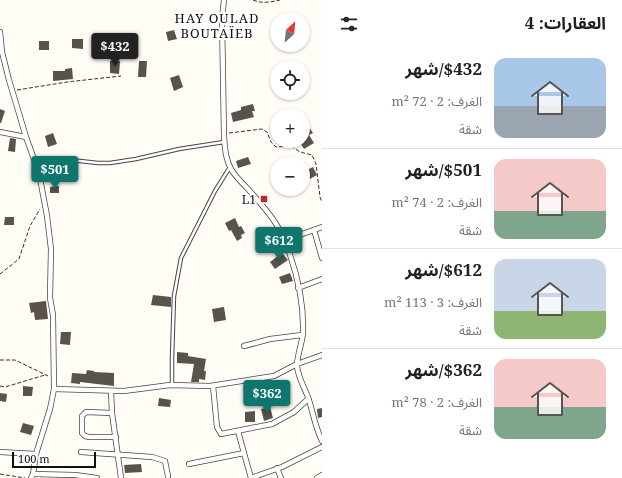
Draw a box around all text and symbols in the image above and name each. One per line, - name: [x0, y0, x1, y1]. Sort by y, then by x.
- district label: HAY OULAD BOUTAÏEB: [175, 9, 259, 42]
- text: العقارات: 4: [525, 11, 606, 34]
- north arrow: [270, 12, 310, 52]
- map controls: [270, 12, 310, 196]
- icon: filters: [338, 13, 360, 35]
- pin: $432: [91, 33, 139, 67]
- text: $432: [100, 37, 130, 55]
- text: $432/شهر: [405, 57, 482, 80]
- button: locate: [270, 60, 310, 100]
- icon: home: [526, 74, 574, 122]
- text: الغرف: 2 · 72 m²: [391, 92, 482, 110]
- button: +: [270, 108, 310, 148]
- text: شقة: [459, 120, 482, 138]
- pin: $501: [31, 156, 79, 190]
- button: −: [270, 156, 310, 196]
- text: $501/شهر: [405, 158, 482, 181]
- text: $501: [40, 160, 70, 178]
- icon: home: [526, 175, 574, 223]
- place label: L1: [242, 191, 256, 208]
- text: الغرف: 2 · 74 m²: [391, 193, 482, 211]
- marker: L1: [259, 194, 269, 204]
- text: شقة: [459, 221, 482, 239]
- pin: $612: [255, 227, 303, 261]
- text: $612: [264, 231, 294, 249]
- text: $612/شهر: [405, 258, 482, 281]
- icon: home: [526, 275, 574, 323]
- text: الغرف: 3 · 113 m²: [384, 293, 482, 311]
- text: شقة: [459, 321, 482, 339]
- text: $362/شهر: [405, 358, 482, 381]
- icon: home: [526, 375, 574, 423]
- pin: $362: [243, 380, 291, 414]
- text: $362: [252, 384, 282, 402]
- text: الغرف: 2 · 78 m²: [391, 393, 482, 411]
- text: شقة: [459, 421, 482, 439]
- scale bar: [12, 450, 96, 469]
- text: 100 m: [18, 451, 50, 466]

